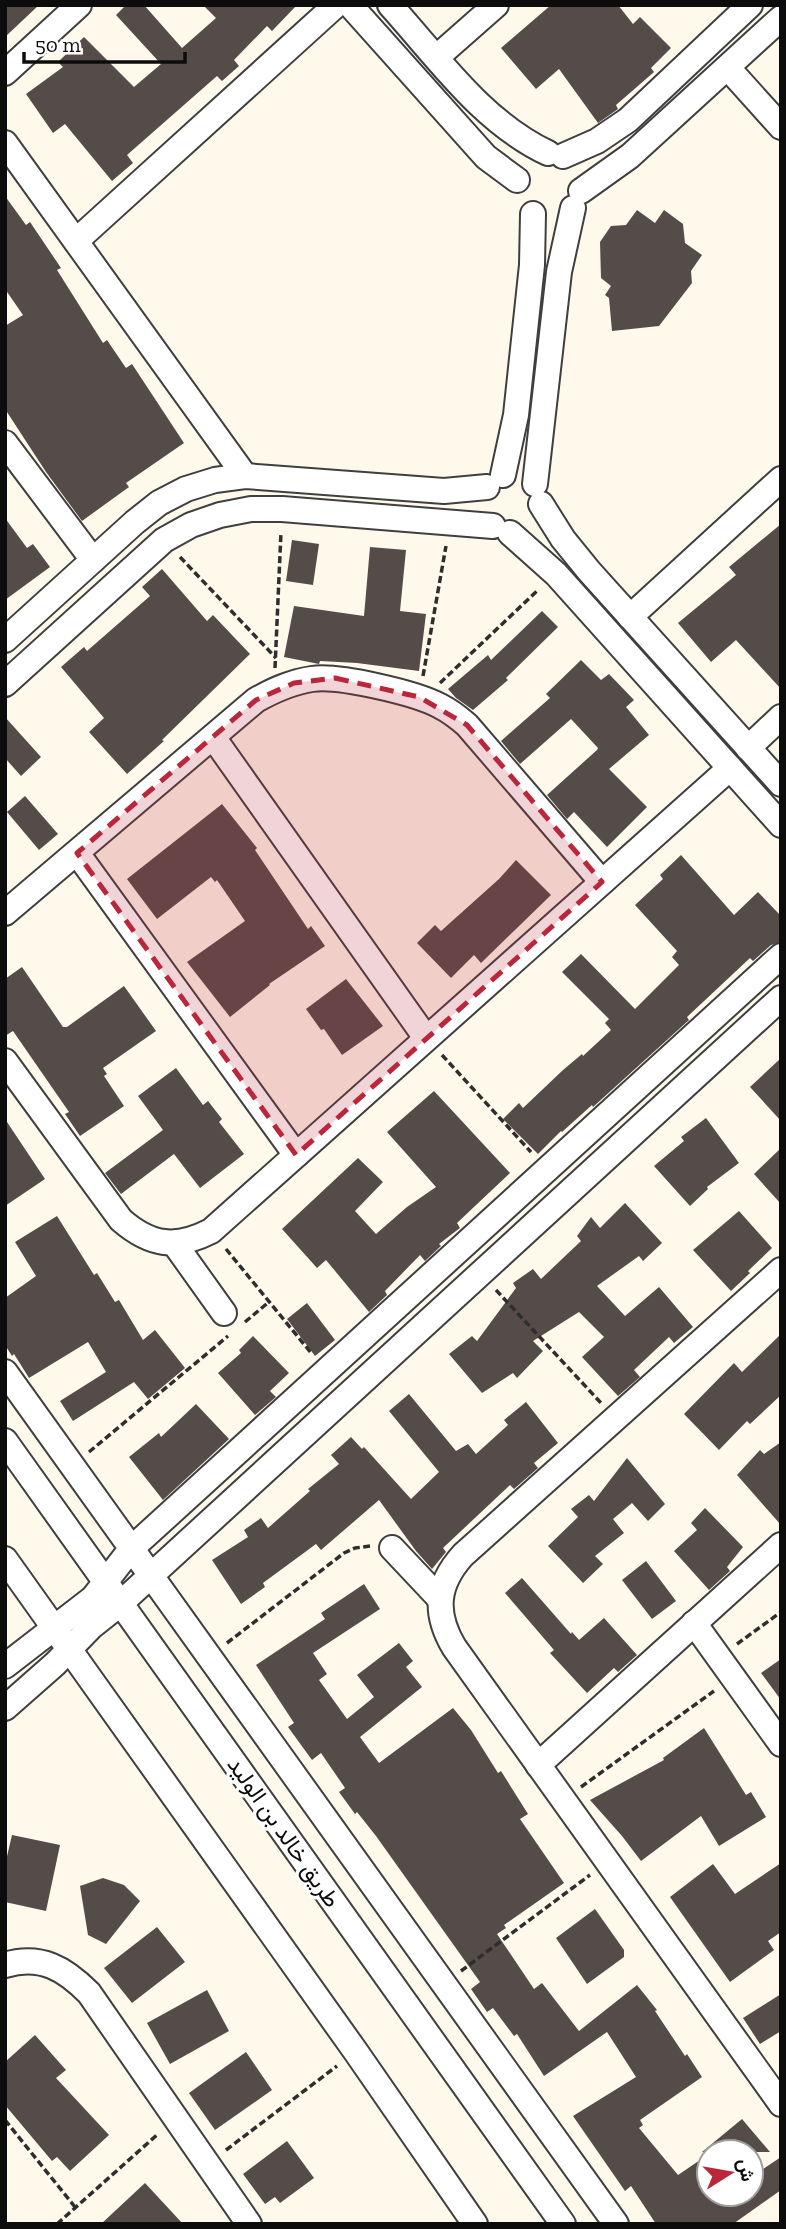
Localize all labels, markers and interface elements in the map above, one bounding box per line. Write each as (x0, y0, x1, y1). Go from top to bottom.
scale bar (24, 21, 186, 65)
text: 50 m (35, 32, 81, 57)
street label: طريق خالد بن الوليد (221, 1751, 346, 1913)
north arrow (695, 2138, 765, 2208)
text: ش (733, 2156, 760, 2183)

